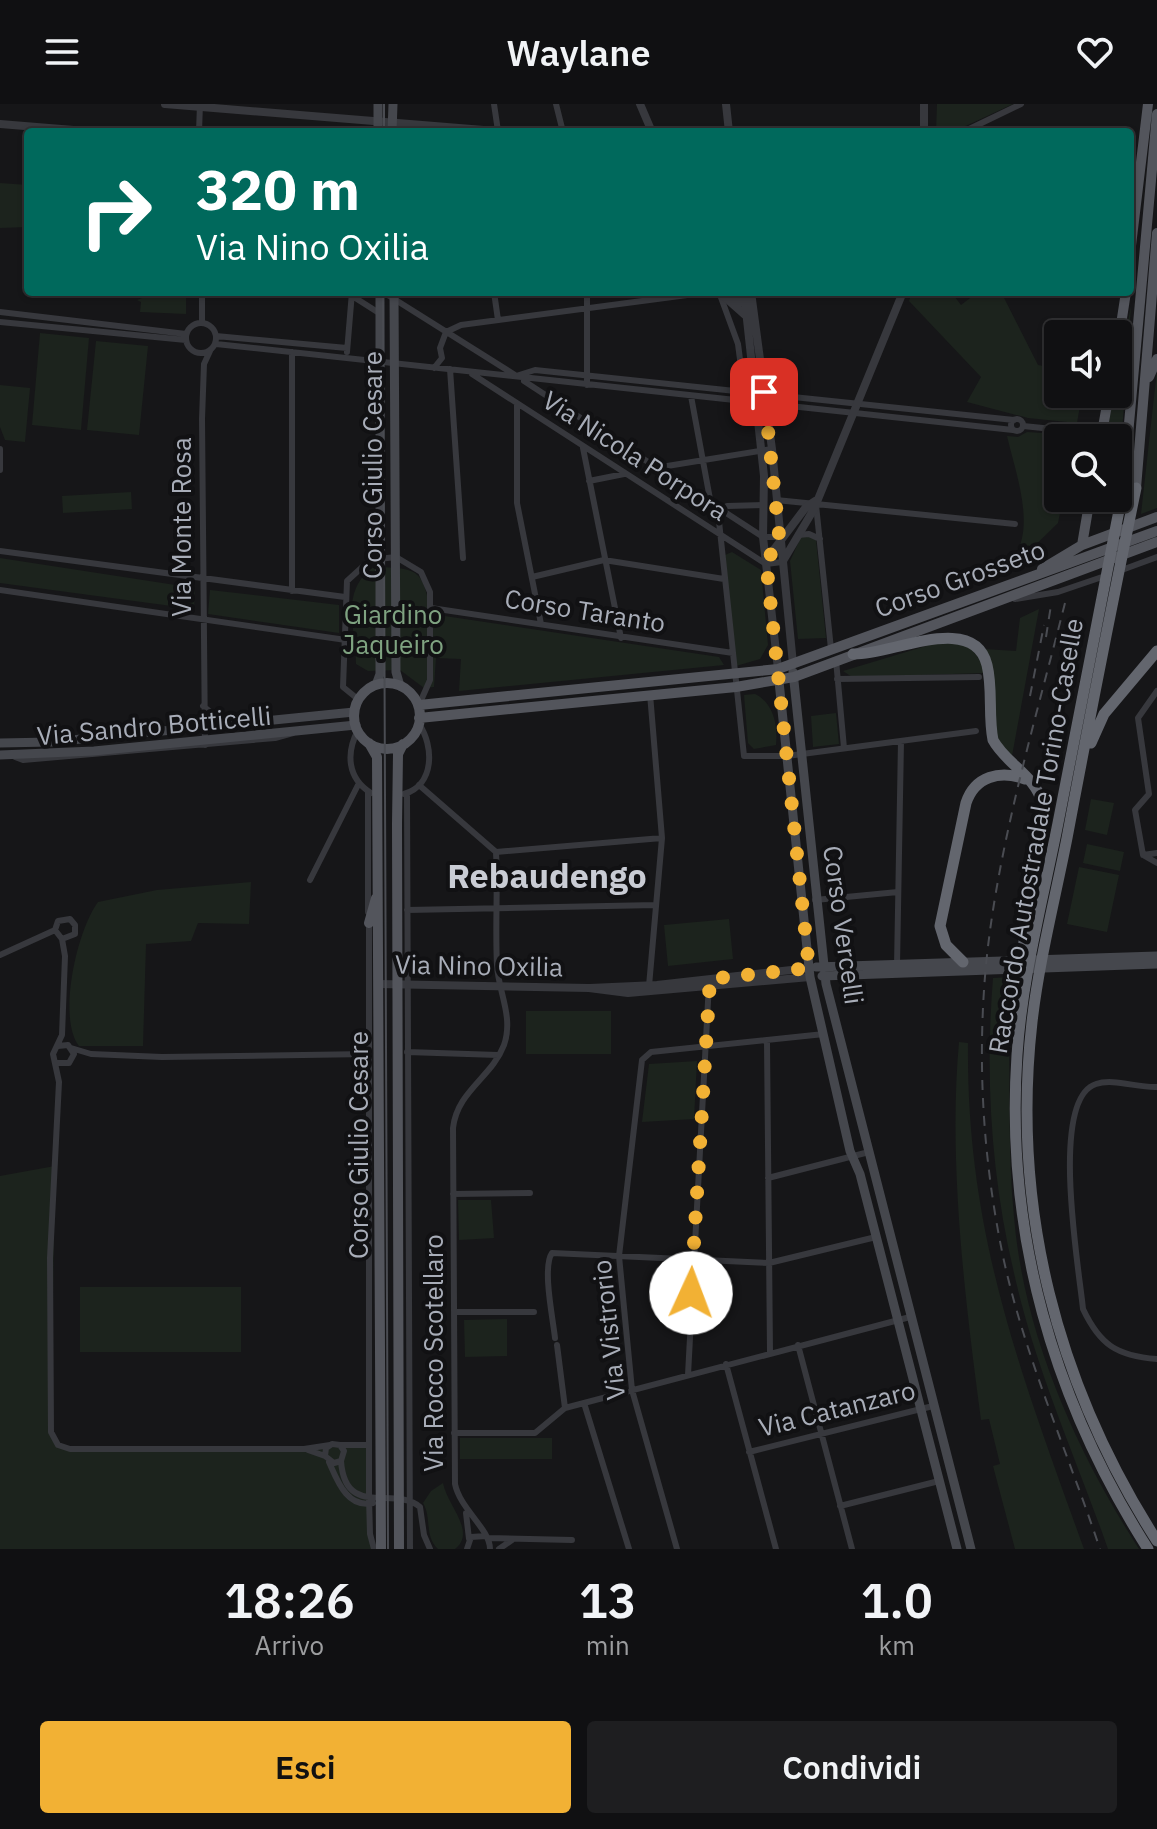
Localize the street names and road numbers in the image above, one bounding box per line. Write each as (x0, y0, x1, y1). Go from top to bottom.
street label: Corso Giulio Cesare (355, 351, 389, 579)
street label: Via Nicola Porpora (536, 383, 735, 528)
street label: Via Monte Rosa (164, 437, 198, 617)
street label: Corso Grosseto (870, 532, 1049, 625)
street label: Corso Taranto (502, 581, 668, 639)
street label: Raccordo Autostradale Torino-Caselle (980, 615, 1090, 1056)
street label: Via Sandro Botticelli (35, 698, 272, 752)
street label: Corso Vercelli (816, 843, 872, 1006)
street label: Via Nino Oxilia (395, 947, 564, 983)
street label: Corso Giulio Cesare (341, 1031, 375, 1259)
street label: Via Rocco Scotellaro (416, 1234, 450, 1472)
street label: Via Vistrorio (584, 1258, 632, 1402)
street label: Via Catanzaro (755, 1372, 919, 1444)

